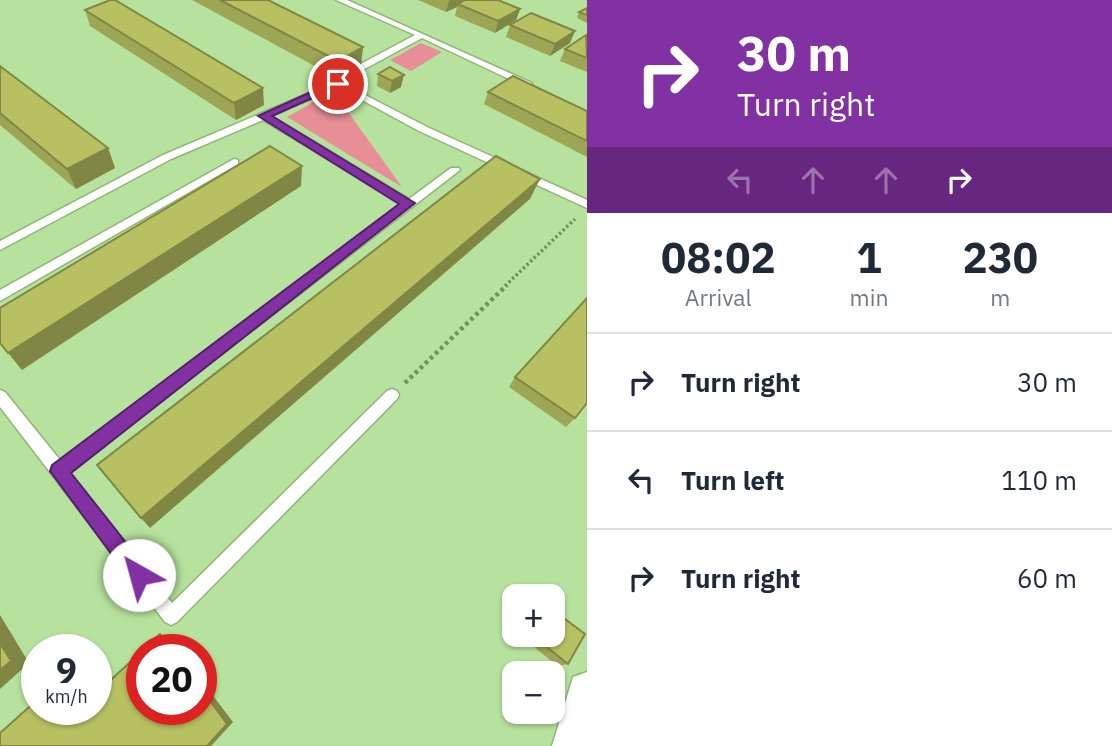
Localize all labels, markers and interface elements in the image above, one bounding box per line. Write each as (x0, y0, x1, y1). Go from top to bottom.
text: 30 m (737, 21, 851, 84)
icon: right (622, 28, 713, 119)
pin (308, 54, 368, 114)
icon: arrive (319, 65, 357, 103)
text: Turn right (737, 83, 875, 125)
icon: left (721, 161, 759, 199)
icon: ahead (794, 161, 832, 199)
icon: ahead (867, 161, 905, 199)
icon: right (940, 161, 978, 199)
text: 08:02 (661, 230, 776, 285)
text: 1 (856, 230, 882, 285)
text: 230 (962, 230, 1038, 285)
text: Arrival (685, 282, 752, 312)
text: min (850, 282, 888, 312)
text: m (990, 282, 1010, 312)
icon: right (622, 363, 660, 401)
text: Turn right (681, 365, 800, 399)
text: 30 m (1017, 365, 1077, 399)
icon: left (622, 461, 660, 499)
text: Turn left (681, 463, 784, 497)
text: 110 m (1001, 463, 1077, 497)
position arrow (102, 538, 176, 612)
icon: right (622, 559, 660, 597)
text: Turn right (681, 561, 800, 595)
text: 60 m (1017, 561, 1077, 595)
map controls (502, 584, 565, 724)
button: + (502, 584, 565, 647)
speed limit sign: 20 (126, 634, 217, 725)
text: 9 (56, 647, 77, 693)
button: − (502, 661, 565, 724)
text: km/h (45, 685, 88, 708)

